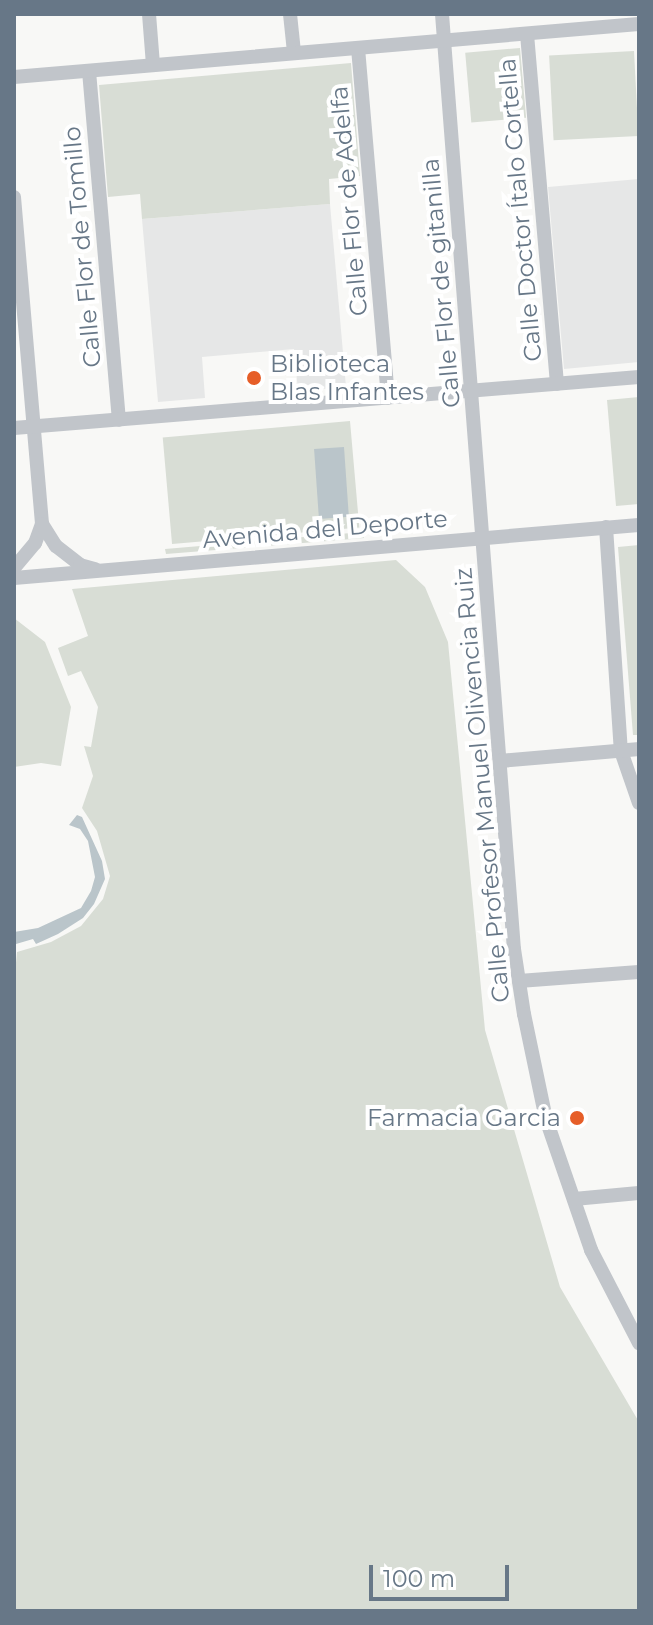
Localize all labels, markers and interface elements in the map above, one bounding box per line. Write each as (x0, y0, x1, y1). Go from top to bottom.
street label: Calle Doctor Ítalo Cortella (492, 57, 548, 363)
street label: Calle Flor de Adelfa (325, 85, 373, 317)
street label: Calle Flor de Tomillo (57, 125, 107, 369)
street label: Calle Flor de gitanilla (416, 157, 466, 409)
place label: Biblioteca Blas Infantes (270, 350, 424, 406)
marker: Biblioteca Blas Infantes (245, 369, 263, 387)
street label: Avenida del Deporte (201, 504, 449, 554)
street label: Calle Profesor Manuel Olivencia Ruiz (449, 566, 515, 1004)
place label: Farmacia Garcia (367, 1104, 561, 1132)
marker: Farmacia Garcia (568, 1109, 586, 1127)
scale bar (373, 1549, 513, 1599)
text: 100 m (383, 1564, 455, 1593)

